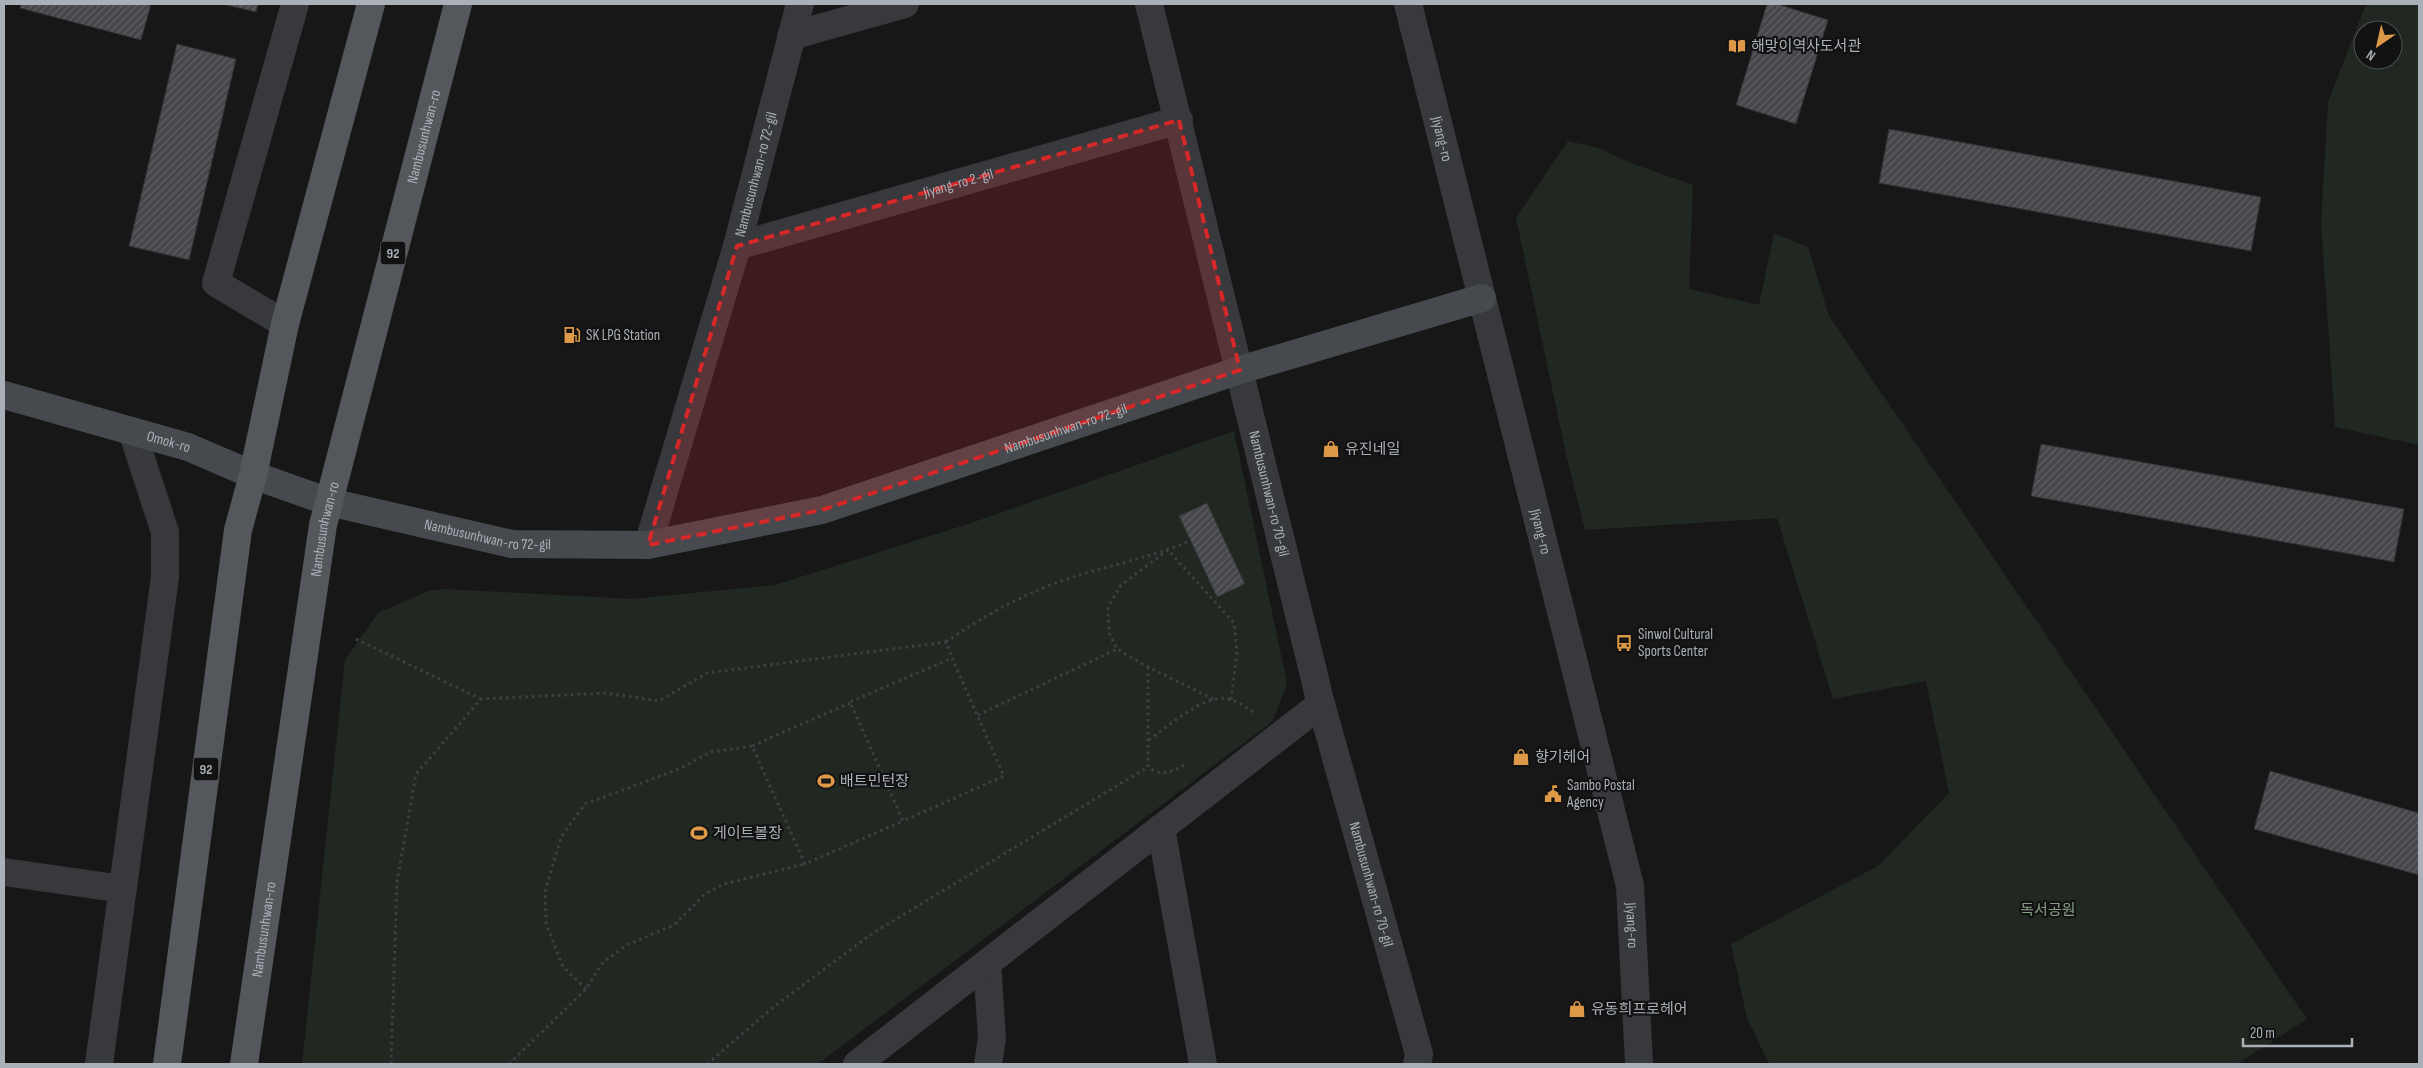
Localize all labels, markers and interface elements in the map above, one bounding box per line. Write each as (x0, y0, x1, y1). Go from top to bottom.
north arrow (2353, 20, 2403, 70)
library icon: 해맞이역사도서관 (1727, 36, 1747, 56)
place label: 해맞이역사도서관 (1751, 37, 1862, 56)
text: N (2363, 46, 2379, 65)
street label: Nambusunhwan-ro (403, 88, 445, 186)
street label: Nambusunhwan-ro 72-gil (731, 110, 782, 239)
street label: Jiyang-ro (1426, 113, 1456, 163)
street label: Jiyang-ro 2-gil (920, 164, 995, 203)
road number: 92 (380, 242, 406, 264)
fuel station icon: SK LPG Station (562, 325, 582, 345)
place label: SK LPG Station (586, 326, 660, 345)
street label: Nambusunhwan-ro 72-gil (1002, 399, 1130, 458)
street label: Omok-ro (144, 427, 193, 457)
street label: Nambusunhwan-ro 70-gil (1244, 429, 1293, 558)
shop icon: 유진네일 (1321, 439, 1341, 459)
place label: 유진네일 (1345, 440, 1400, 459)
street label: Nambusunhwan-ro (307, 480, 344, 578)
street label: Jiyang-ro (1525, 506, 1555, 556)
street label: Nambusunhwan-ro 72-gil (422, 515, 551, 554)
place label: Sinwol Cultural Sports Center (1638, 625, 1713, 661)
bus stop icon: Sinwol Cultural Sports Center (1614, 633, 1634, 653)
shop icon: 향기헤어 (1511, 747, 1531, 767)
place label: 향기헤어 (1535, 748, 1590, 767)
road number: 92 (194, 758, 218, 781)
sports icon: 배트민턴장 (816, 771, 836, 791)
place label: 배트민턴장 (840, 772, 909, 791)
place label: Sambo Postal Agency (1566, 776, 1635, 812)
public building icon: Sambo Postal Agency (1543, 784, 1563, 804)
street label: Nambusunhwan-ro 70-gil (1344, 820, 1398, 949)
sports icon: 게이트볼장 (689, 823, 709, 843)
place label: 게이트볼장 (713, 824, 782, 843)
street label: Nambusunhwan-ro (248, 880, 281, 979)
street label: Jiyang-ro (1621, 901, 1642, 949)
park label: 독서공원 (2020, 901, 2076, 920)
shop icon: 유동희프로헤어 (1567, 999, 1587, 1019)
place label: 유동희프로헤어 (1591, 1000, 1688, 1019)
scale bar (2243, 1016, 2352, 1048)
text: 20 m (2250, 1024, 2275, 1043)

